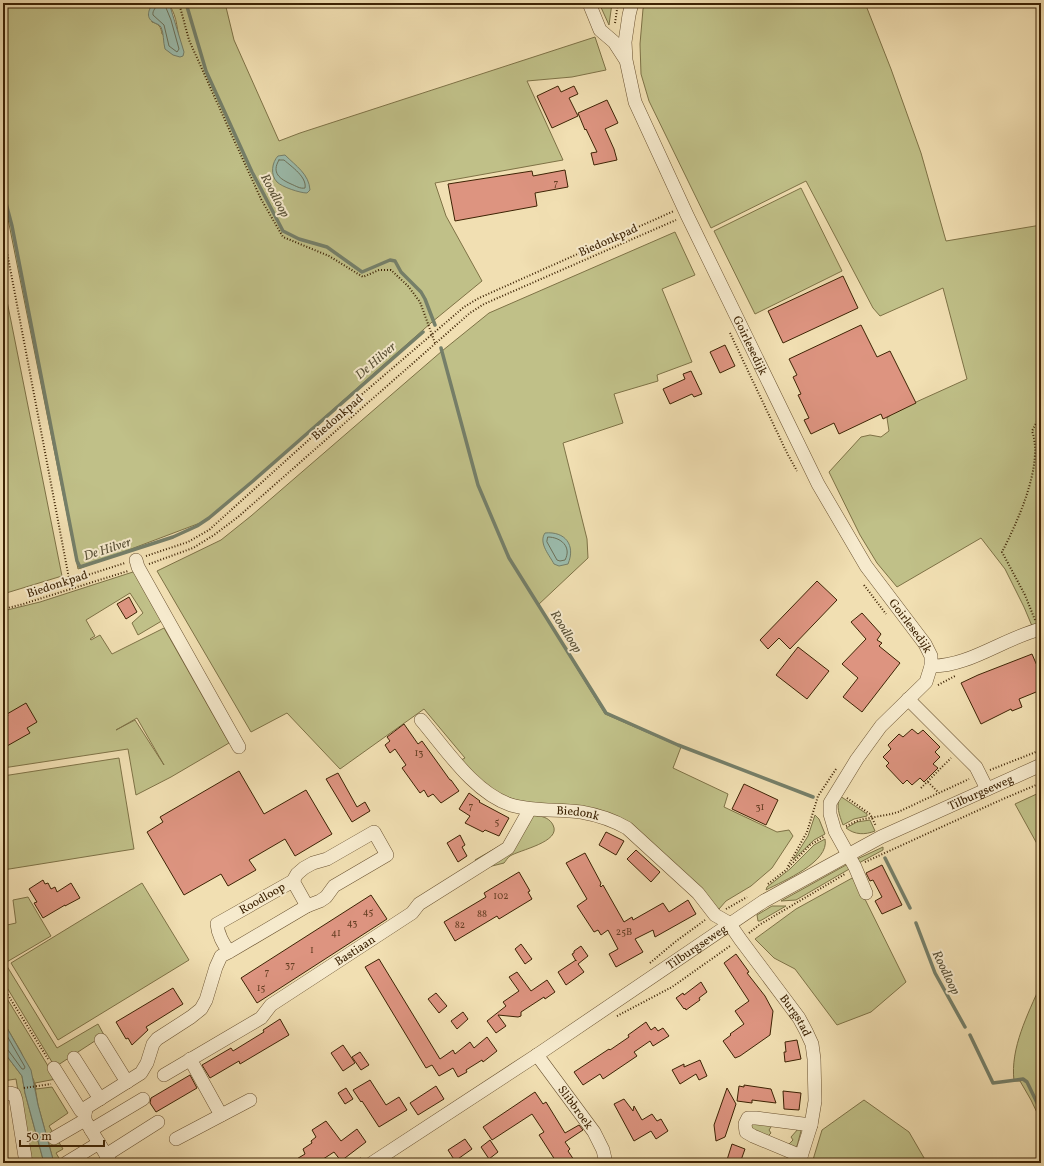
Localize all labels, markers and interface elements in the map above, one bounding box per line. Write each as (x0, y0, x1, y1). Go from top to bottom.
water label: Roodloop (255, 171, 293, 221)
house number: 7 (554, 176, 559, 190)
street label: Biedonkpad (576, 221, 641, 261)
street label: Goirlesedijk (728, 313, 771, 379)
water label: De Hilver (352, 339, 401, 384)
street label: Biedonkpad (309, 391, 367, 445)
water label: De Hilver (82, 534, 134, 566)
street label: Biedonkpad (25, 567, 90, 602)
street label: Goirlesedijk (885, 596, 936, 657)
water label: Roodloop (545, 607, 585, 657)
house number: 13 (414, 746, 424, 760)
street label: Tilburgseweg (946, 771, 1016, 815)
house number: 7 (469, 799, 474, 813)
house number: 31 (755, 800, 765, 814)
street label: Biedonk (556, 803, 602, 825)
house number: 5 (495, 815, 500, 829)
street label: Roodloop (237, 879, 289, 918)
house number: 102 (493, 889, 509, 903)
house number: 45 (363, 905, 373, 919)
house number: 88 (477, 907, 487, 921)
house number: 43 (347, 916, 357, 930)
house number: 82 (455, 918, 465, 932)
street label: Tilburgseweg (664, 921, 731, 974)
house number: 25B (616, 925, 632, 939)
house number: 41 (331, 926, 341, 940)
street label: Bastiaan (332, 932, 379, 970)
house number: 1 (310, 943, 314, 957)
water label: Roodloop (927, 948, 964, 998)
house number: 37 (285, 958, 295, 972)
house number: 7 (265, 965, 270, 979)
house number: 15 (257, 981, 266, 995)
street label: Burgstad (775, 992, 815, 1039)
street label: Slibbroek (553, 1083, 597, 1133)
scale bar (20, 1122, 104, 1148)
text: 50 m (26, 1129, 52, 1145)

